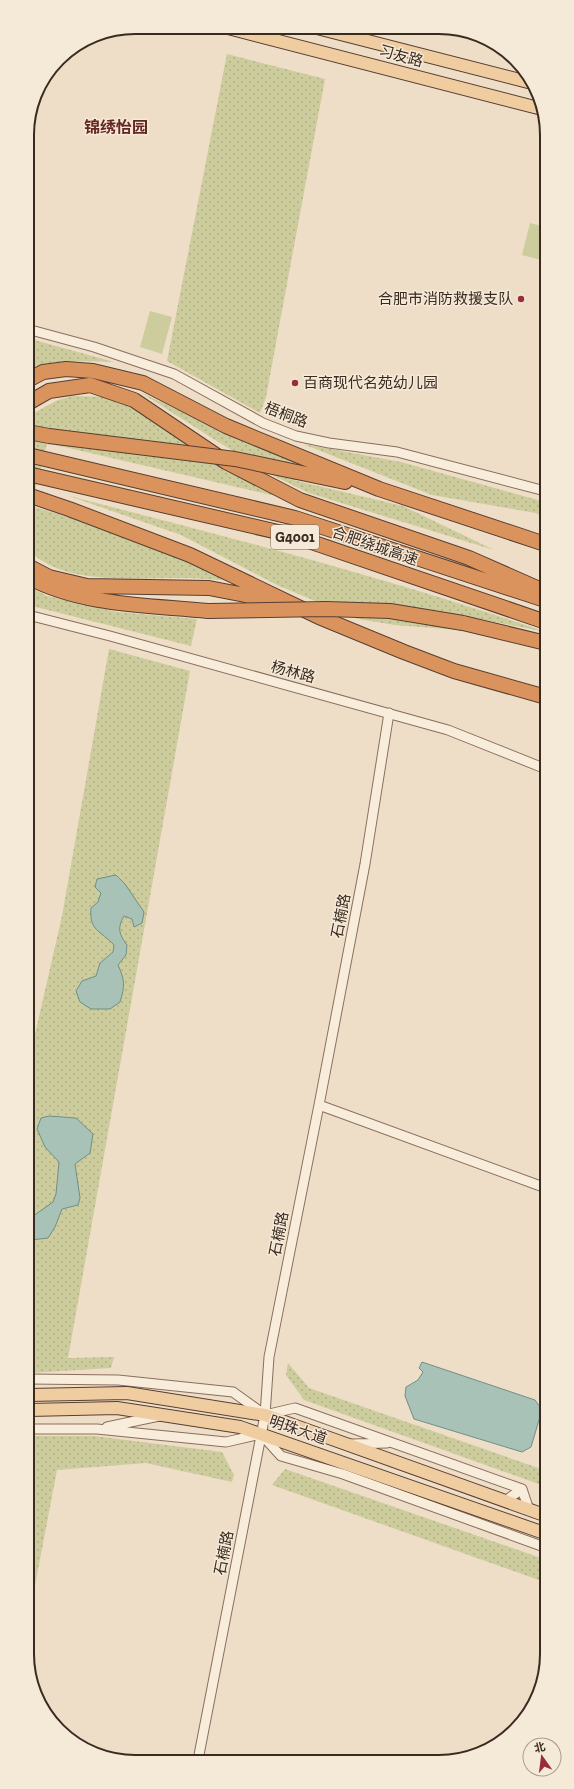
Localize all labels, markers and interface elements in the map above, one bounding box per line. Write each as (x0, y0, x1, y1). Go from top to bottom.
street label: 习友路 (377, 41, 425, 71)
district label: 锦绣怡园 (84, 118, 148, 137)
place label: 合肥市消防救援支队 (378, 290, 513, 308)
marker: 合肥市消防救援支队 (516, 294, 526, 304)
place label: 百商现代名苑幼儿园 (303, 374, 438, 392)
marker: 百商现代名苑幼儿园 (290, 378, 300, 388)
street label: 梧桐路 (262, 399, 310, 431)
street label: 合肥绕城高速 (330, 523, 420, 569)
road number: G4001 (271, 525, 319, 549)
street label: 杨林路 (269, 657, 317, 687)
street label: 石楠路 (328, 892, 354, 940)
street label: 石楠路 (266, 1210, 292, 1258)
street label: 明珠大道 (267, 1412, 329, 1448)
street label: 石楠路 (211, 1529, 237, 1577)
north arrow (522, 1737, 562, 1777)
text: 北 (533, 1740, 547, 1755)

